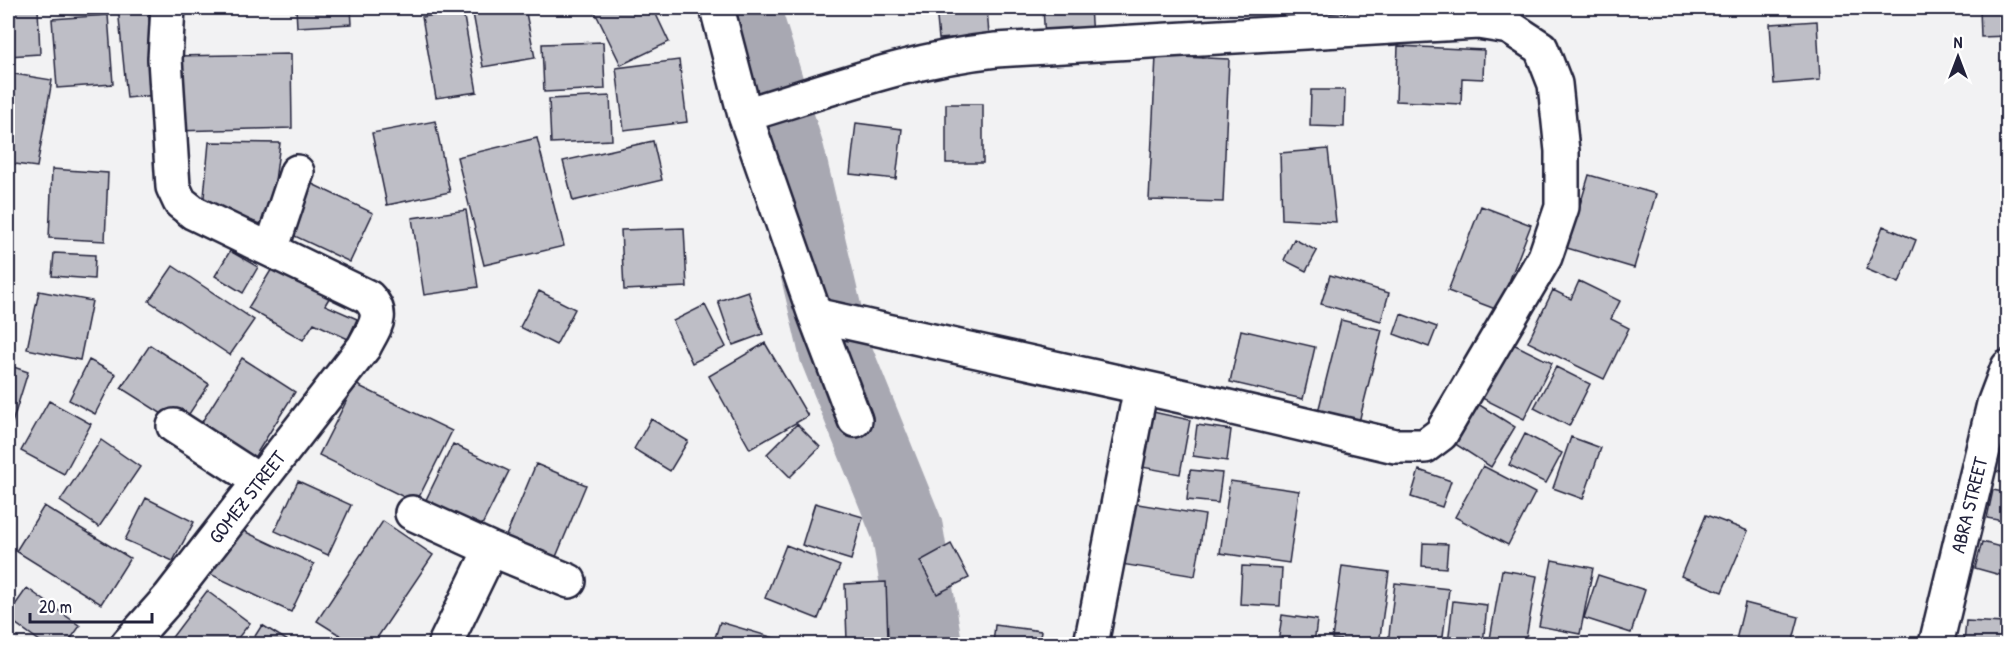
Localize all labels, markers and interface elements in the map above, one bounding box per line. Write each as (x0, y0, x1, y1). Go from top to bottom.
north arrow (1928, 27, 1988, 87)
text: N (1954, 31, 1963, 53)
street label: GOMEZ STREET (202, 444, 292, 549)
street label: ABRA STREET (1944, 453, 1994, 556)
scale bar (30, 586, 152, 624)
text: 20 m (39, 594, 72, 619)

